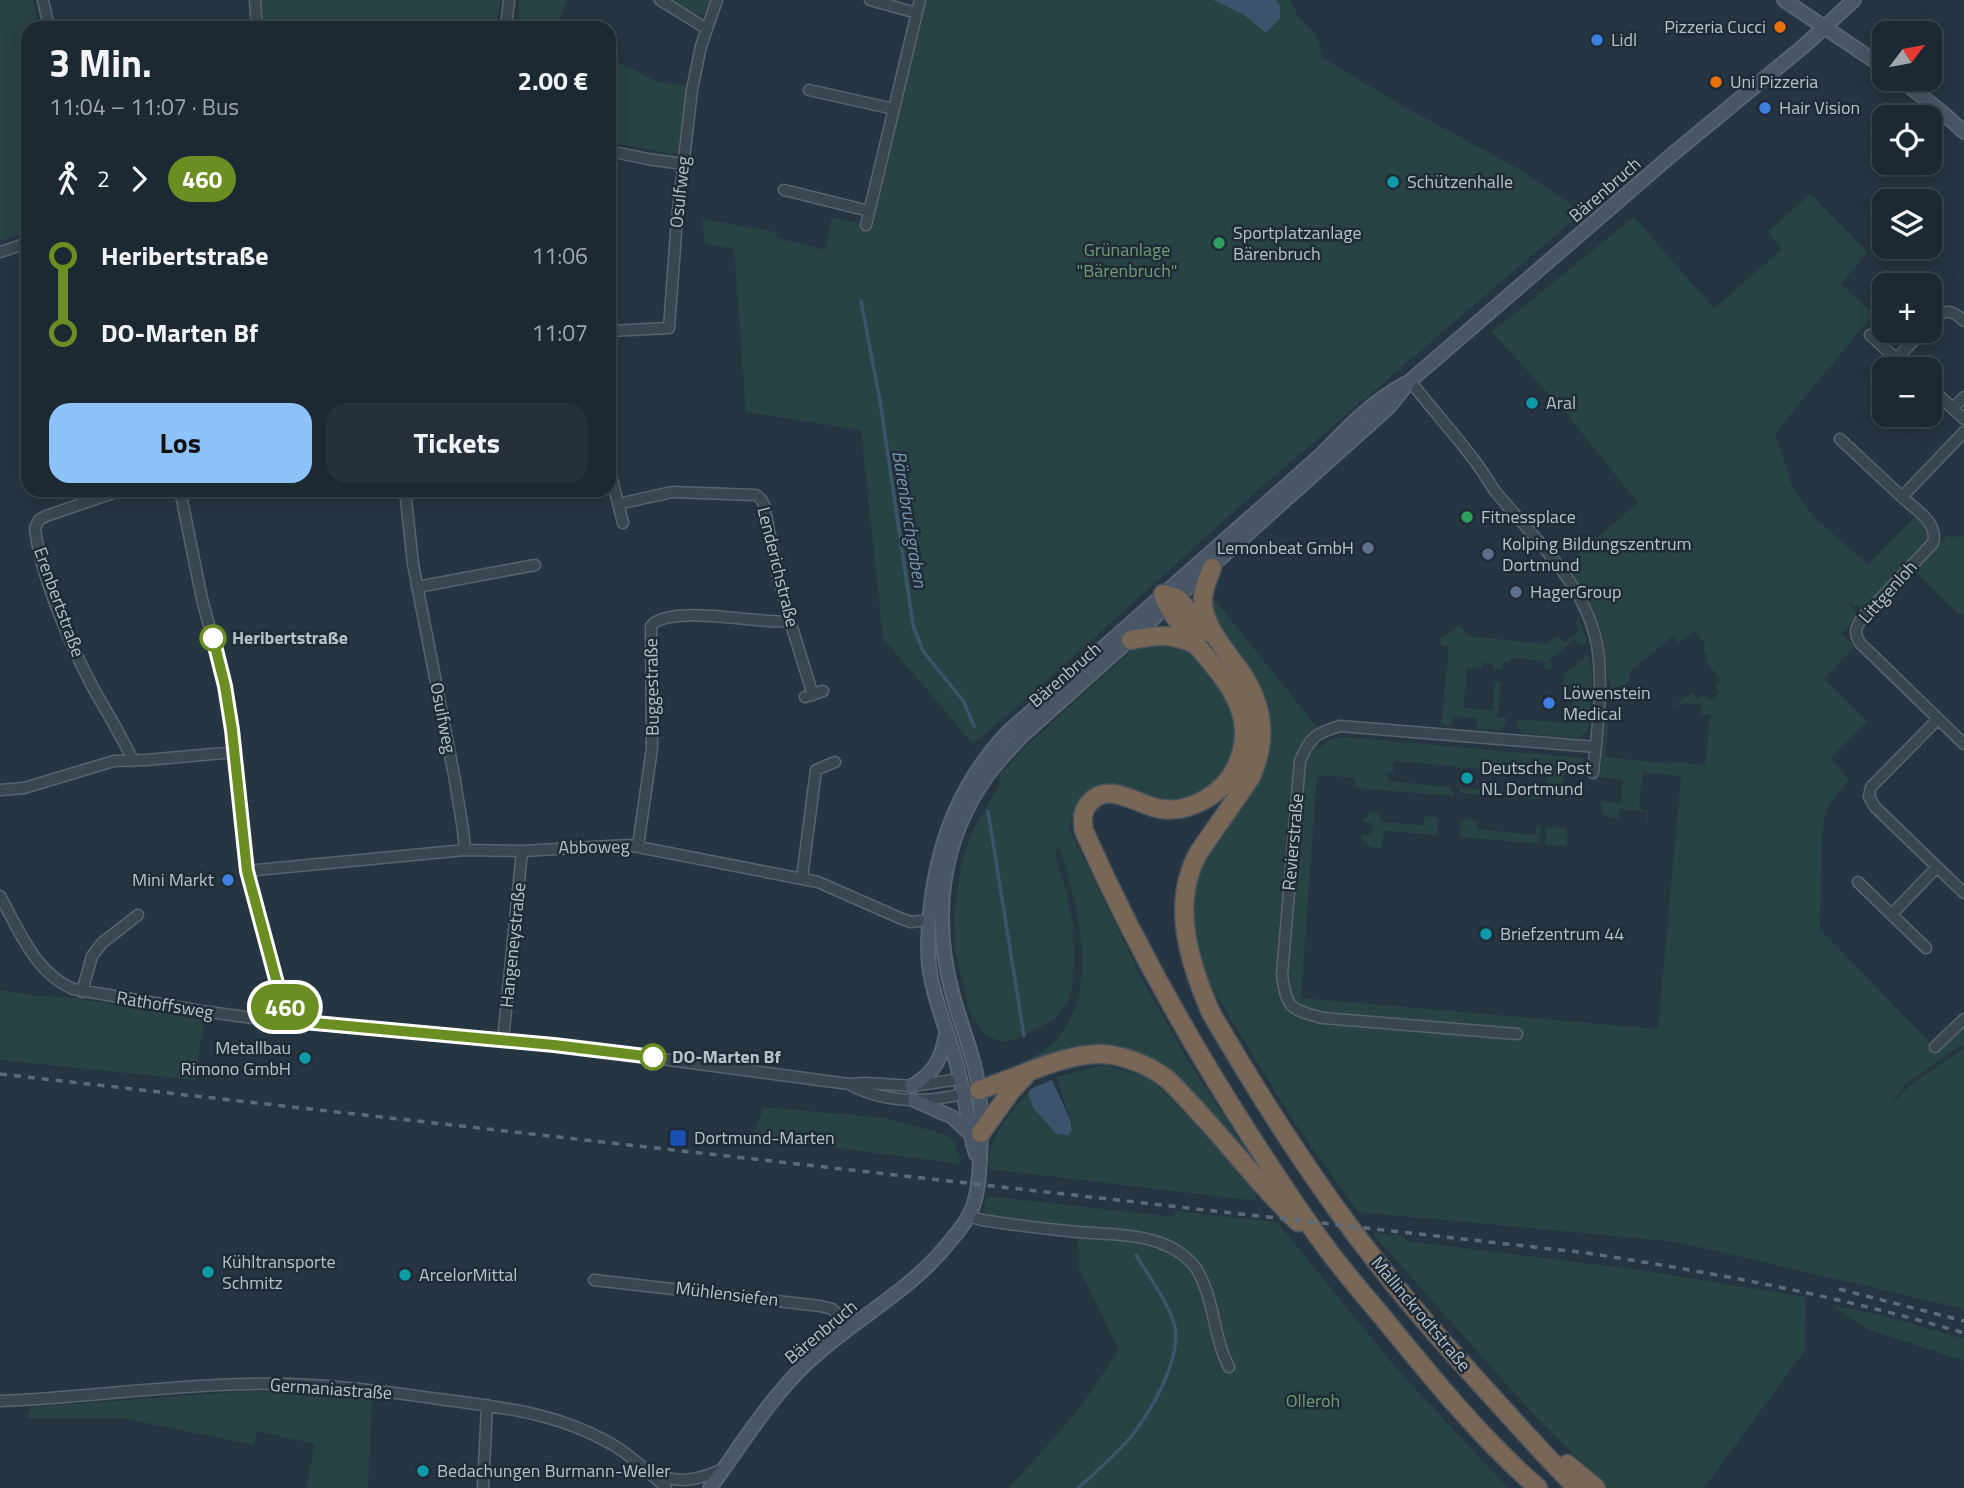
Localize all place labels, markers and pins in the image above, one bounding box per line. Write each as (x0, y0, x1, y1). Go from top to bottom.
place label: Pizzeria Cucci (1664, 13, 1766, 40)
marker: Pizzeria Cucci (1772, 19, 1788, 35)
place label: Lidl (1611, 26, 1637, 53)
marker: Lidl (1589, 32, 1605, 48)
place label: Uni Pizzeria (1730, 68, 1818, 95)
marker: Uni Pizzeria (1708, 74, 1724, 90)
place label: Hair Vision (1779, 94, 1860, 121)
marker: Hair Vision (1757, 100, 1773, 116)
place label: Schützenhalle (1407, 168, 1513, 195)
marker: Schützenhalle (1385, 174, 1401, 190)
place label: Sportplatzanlage Bärenbruch (1233, 219, 1362, 267)
marker: Sportplatzanlage Bärenbruch (1211, 235, 1227, 251)
place label: Aral (1546, 389, 1576, 416)
marker: Aral (1524, 395, 1540, 411)
place label: Fitnessplace (1481, 503, 1576, 530)
marker: Fitnessplace (1459, 509, 1475, 525)
place label: Kolping Bildungszentrum Dortmund (1502, 530, 1692, 578)
place label: Lemonbeat GmbH (1217, 534, 1354, 561)
marker: Lemonbeat GmbH (1360, 540, 1376, 556)
marker: Kolping Bildungszentrum Dortmund (1480, 546, 1496, 562)
place label: HagerGroup (1530, 578, 1621, 605)
marker: HagerGroup (1508, 584, 1524, 600)
place label: Heribertstraße (232, 624, 348, 651)
marker: Heribertstraße (200, 625, 226, 651)
place label: Löwenstein Medical (1563, 679, 1651, 727)
marker: Löwenstein Medical (1541, 695, 1557, 711)
place label: Deutsche Post NL Dortmund (1481, 754, 1592, 802)
marker: Deutsche Post NL Dortmund (1459, 770, 1475, 786)
place label: Mini Markt (132, 866, 215, 893)
marker: Mini Markt (220, 872, 236, 888)
place label: Briefzentrum 44 (1500, 920, 1624, 947)
marker: Briefzentrum 44 (1478, 926, 1494, 942)
place label: Metallbau Rimono GmbH (181, 1034, 291, 1082)
place label: DO-Marten Bf (672, 1043, 782, 1070)
marker: DO-Marten Bf (640, 1044, 666, 1070)
marker: Metallbau Rimono GmbH (297, 1050, 313, 1066)
place label: Dortmund-Marten (694, 1124, 835, 1151)
marker: Dortmund-Marten (668, 1128, 688, 1148)
place label: Kühltransporte Schmitz (222, 1248, 336, 1296)
place label: ArcelorMittal (419, 1261, 517, 1288)
marker: Kühltransporte Schmitz (200, 1264, 216, 1280)
marker: ArcelorMittal (397, 1267, 413, 1283)
place label: Bedachungen Burmann-Weller (437, 1457, 671, 1484)
marker: Bedachungen Burmann-Weller (415, 1463, 431, 1479)

